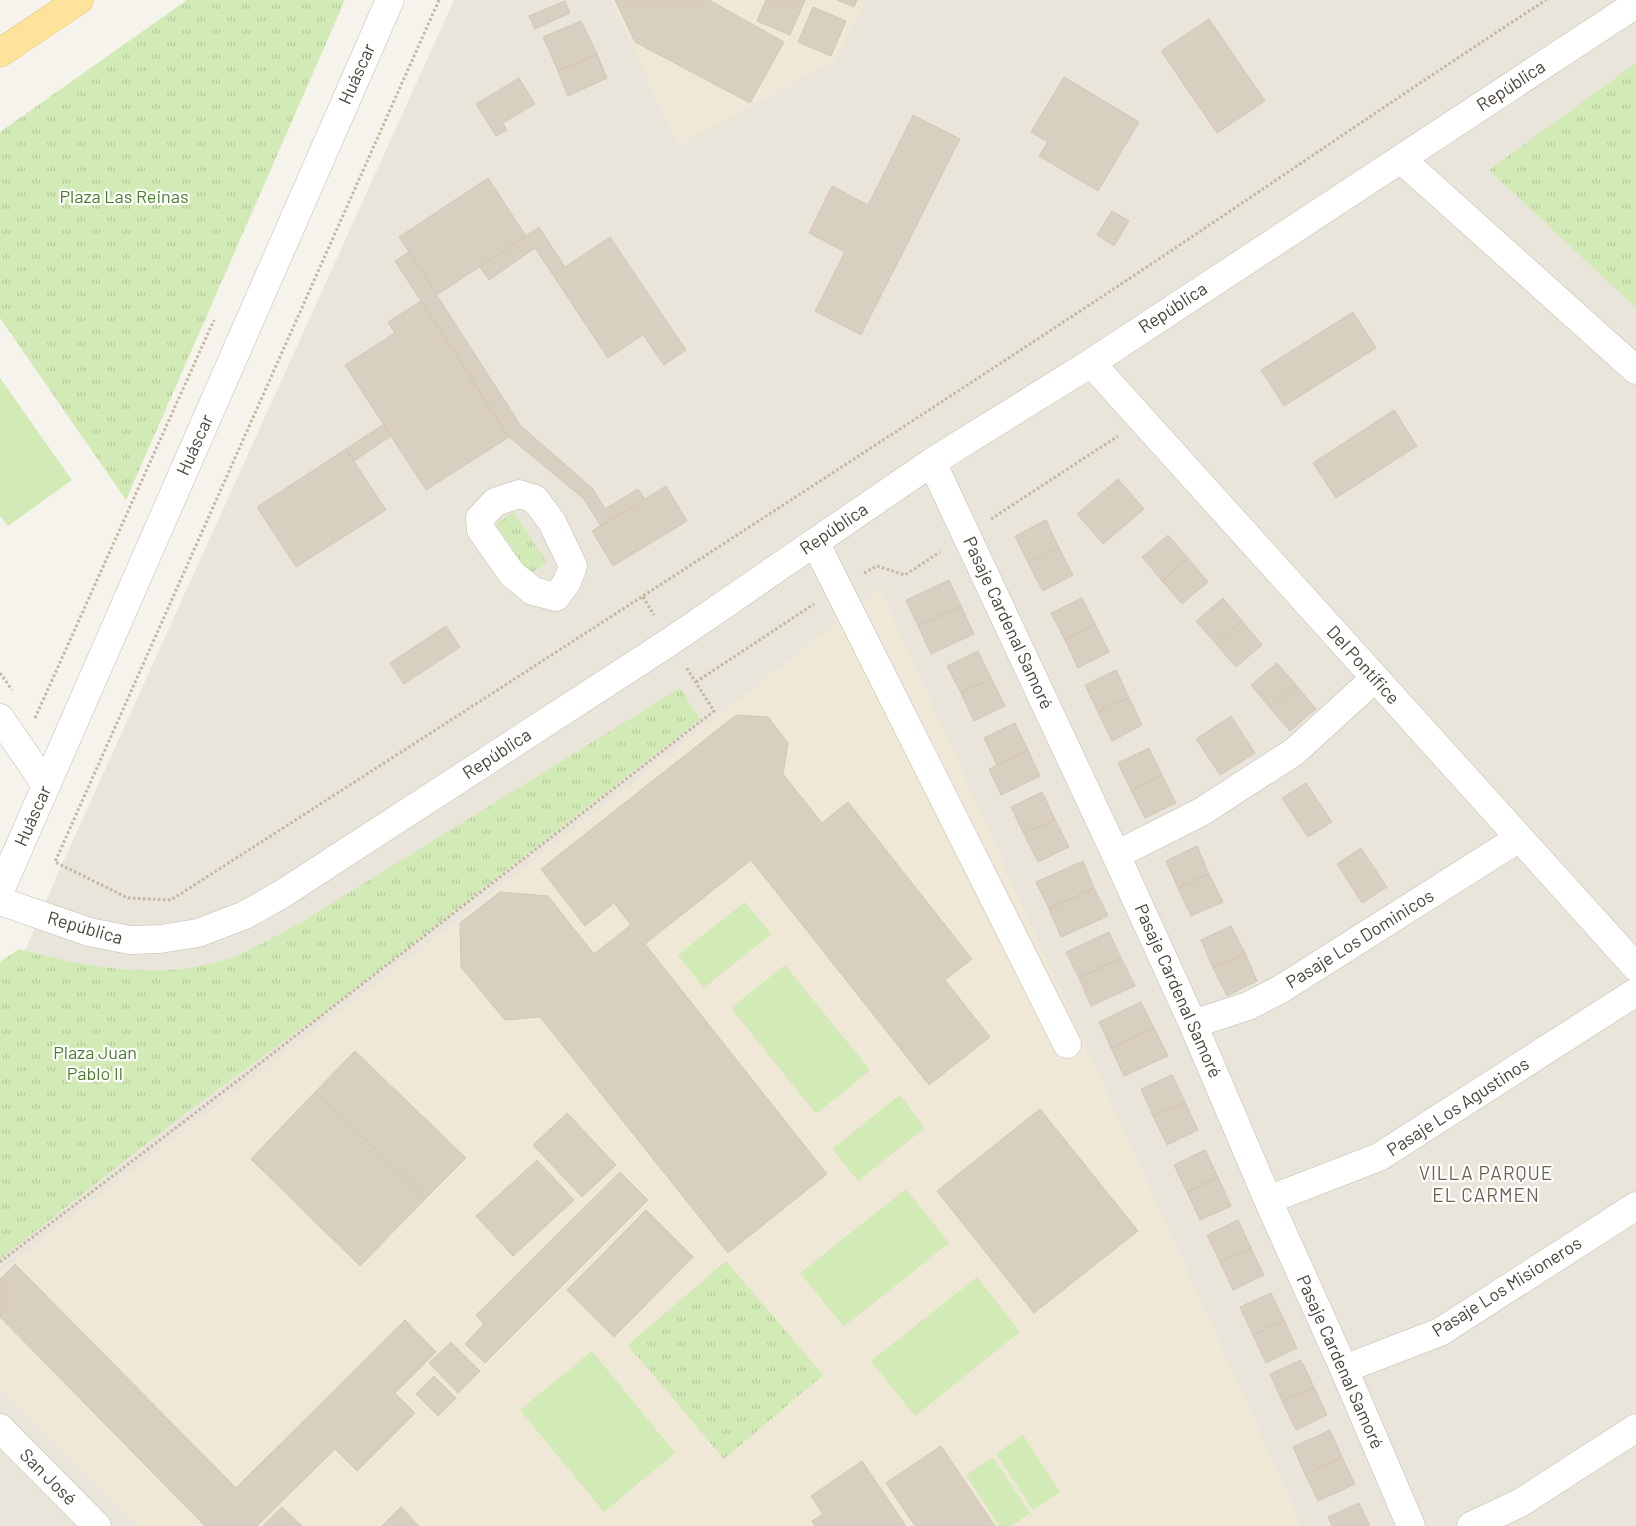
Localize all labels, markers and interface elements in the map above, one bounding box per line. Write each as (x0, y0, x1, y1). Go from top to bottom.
street label: Huáscar (333, 39, 379, 107)
street label: República (1472, 55, 1549, 115)
park label: Plaza Las Reinas (59, 185, 189, 207)
street label: República (1134, 277, 1211, 337)
street label: Huáscar (171, 410, 217, 478)
street label: República (795, 497, 872, 559)
street label: Pasaje Cardenal Samoré (959, 533, 1059, 712)
street label: Del Pontífice (1323, 620, 1405, 708)
street label: República (458, 723, 535, 783)
street label: Huáscar (9, 781, 55, 849)
street label: Pasaje Los Dominicos (1282, 884, 1437, 993)
street label: Pasaje Cardenal Samoré (1131, 900, 1227, 1081)
street label: República (45, 906, 125, 948)
park label: Plaza Juan Pablo II (53, 1041, 137, 1084)
street label: Pasaje Los Agustinos (1382, 1052, 1533, 1160)
district label: VILLA PARQUE EL CARMEN (1419, 1161, 1553, 1206)
street label: Pasaje Los Misioneros (1428, 1231, 1585, 1341)
street label: Pasaje Cardenal Samoré (1293, 1271, 1389, 1452)
street label: San José (16, 1443, 82, 1509)

